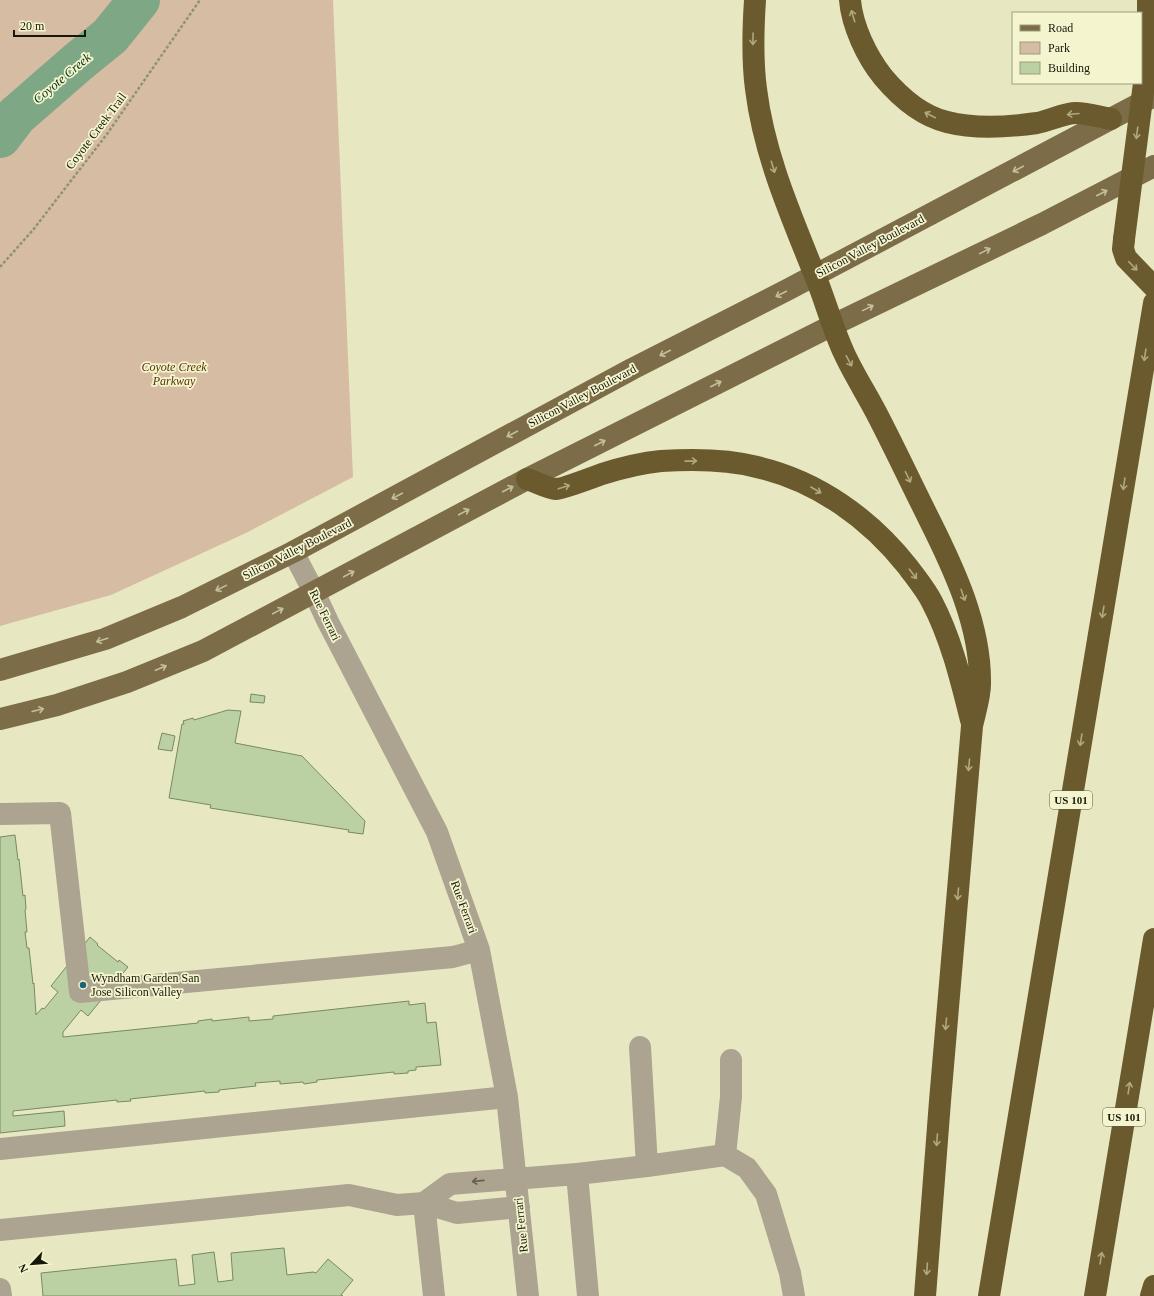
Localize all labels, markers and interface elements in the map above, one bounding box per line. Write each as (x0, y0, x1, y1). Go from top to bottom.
one-way arrow (849, 10, 856, 23)
scale bar (14, 12, 85, 38)
legend (1012, 12, 1142, 84)
text: 20 m (20, 19, 45, 33)
text: Road (1048, 21, 1073, 35)
one-way arrow (749, 32, 757, 45)
text: Park (1048, 41, 1070, 55)
water label: Coyote Creek (30, 49, 94, 106)
text: Building (1048, 61, 1090, 75)
street label: Coyote Creek Trail (63, 90, 130, 172)
one-way arrow (925, 111, 937, 118)
one-way arrow (1067, 111, 1080, 118)
one-way arrow (1133, 126, 1141, 139)
one-way arrow (770, 160, 777, 173)
one-way arrow (1012, 166, 1024, 173)
one-way arrow (1095, 189, 1107, 196)
street label: Silicon Valley Boulevard (814, 212, 926, 280)
one-way arrow (979, 247, 991, 255)
one-way arrow (1128, 261, 1138, 271)
one-way arrow (775, 290, 787, 298)
one-way arrow (862, 304, 874, 311)
one-way arrow (659, 349, 671, 357)
one-way arrow (1141, 349, 1149, 362)
one-way arrow (845, 355, 853, 367)
park label: Coyote Creek Parkway (141, 360, 207, 388)
street label: Silicon Valley Boulevard (526, 362, 638, 430)
one-way arrow (710, 380, 722, 387)
one-way arrow (506, 431, 518, 439)
one-way arrow (593, 438, 605, 446)
one-way arrow (684, 457, 697, 465)
one-way arrow (905, 471, 912, 483)
one-way arrow (1120, 477, 1128, 490)
one-way arrow (558, 482, 570, 490)
one-way arrow (502, 485, 514, 492)
one-way arrow (810, 486, 822, 494)
one-way arrow (391, 493, 403, 500)
one-way arrow (457, 508, 469, 516)
street label: Silicon Valley Boulevard (240, 515, 354, 583)
one-way arrow (343, 569, 355, 577)
one-way arrow (909, 569, 917, 580)
one-way arrow (215, 585, 227, 592)
street label: Rue Ferrari (307, 587, 344, 643)
one-way arrow (959, 588, 967, 600)
one-way arrow (1098, 605, 1106, 618)
one-way arrow (271, 607, 283, 615)
one-way arrow (95, 637, 108, 644)
one-way arrow (154, 664, 166, 672)
one-way arrow (31, 706, 44, 713)
one-way arrow (1077, 733, 1085, 746)
one-way arrow (965, 758, 972, 771)
road number: US 101 (1050, 791, 1092, 809)
street label: Rue Ferrari (448, 879, 480, 936)
one-way arrow (954, 887, 961, 900)
place label: Wyndham Garden San Jose Silicon Valley (91, 971, 200, 999)
marker: Wyndham Garden San Jose Silicon Valley (78, 980, 88, 990)
one-way arrow (943, 1017, 950, 1030)
one-way arrow (1125, 1082, 1133, 1095)
road number: US 101 (1103, 1108, 1145, 1126)
one-way arrow (933, 1133, 940, 1146)
one-way arrow (471, 1178, 484, 1185)
street label: Rue Ferrari (511, 1196, 531, 1253)
north arrow (12, 1244, 52, 1284)
one-way arrow (1097, 1251, 1105, 1264)
text: N (16, 1262, 30, 1275)
one-way arrow (923, 1262, 930, 1275)

